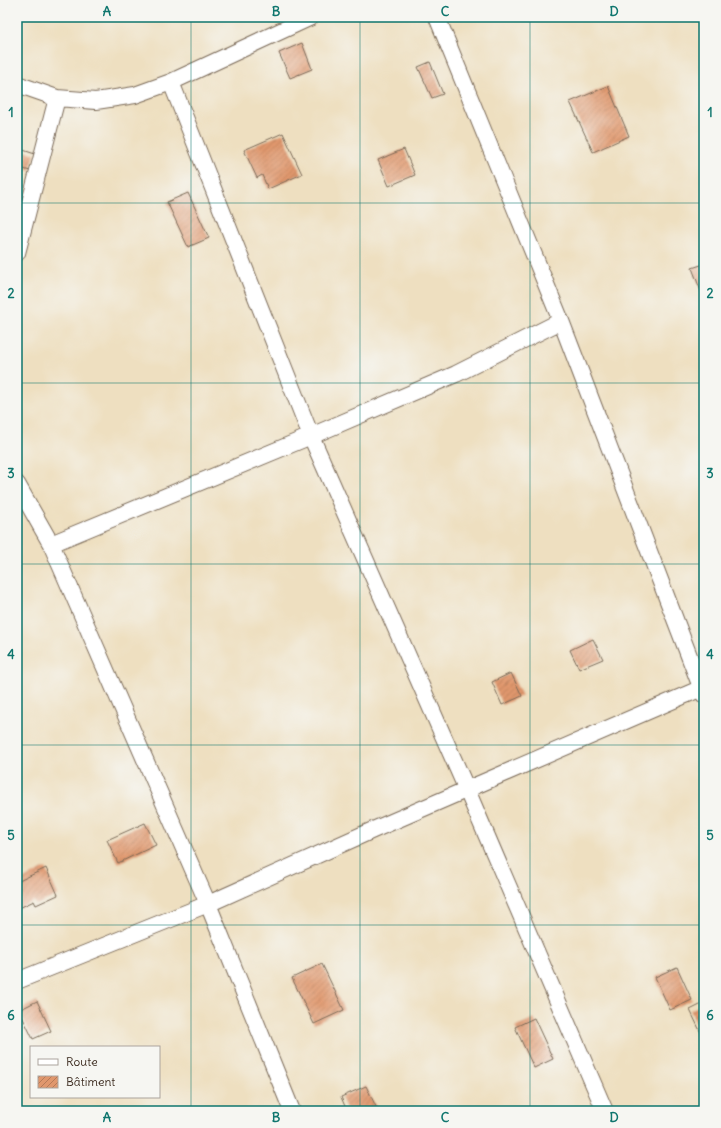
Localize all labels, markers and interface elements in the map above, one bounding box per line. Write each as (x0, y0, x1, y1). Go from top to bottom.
text: A (103, 3, 112, 20)
text: B (272, 3, 281, 20)
text: C (441, 3, 450, 20)
text: D (609, 3, 619, 20)
text: 1 (8, 104, 14, 121)
text: 1 (707, 104, 713, 121)
text: 2 (7, 285, 15, 302)
text: 2 (706, 285, 714, 302)
text: 3 (7, 465, 15, 482)
text: 3 (706, 465, 714, 482)
text: 4 (7, 646, 15, 663)
text: 4 (706, 646, 714, 663)
text: 5 (7, 827, 15, 844)
text: 5 (706, 827, 714, 844)
text: 6 (7, 1007, 15, 1024)
text: 6 (706, 1007, 714, 1024)
legend (30, 1046, 160, 1098)
text: Route (66, 1054, 98, 1069)
text: Bâtiment (66, 1074, 115, 1089)
text: A (103, 1109, 112, 1126)
text: B (272, 1109, 281, 1126)
text: C (441, 1109, 450, 1126)
text: D (609, 1109, 619, 1126)

